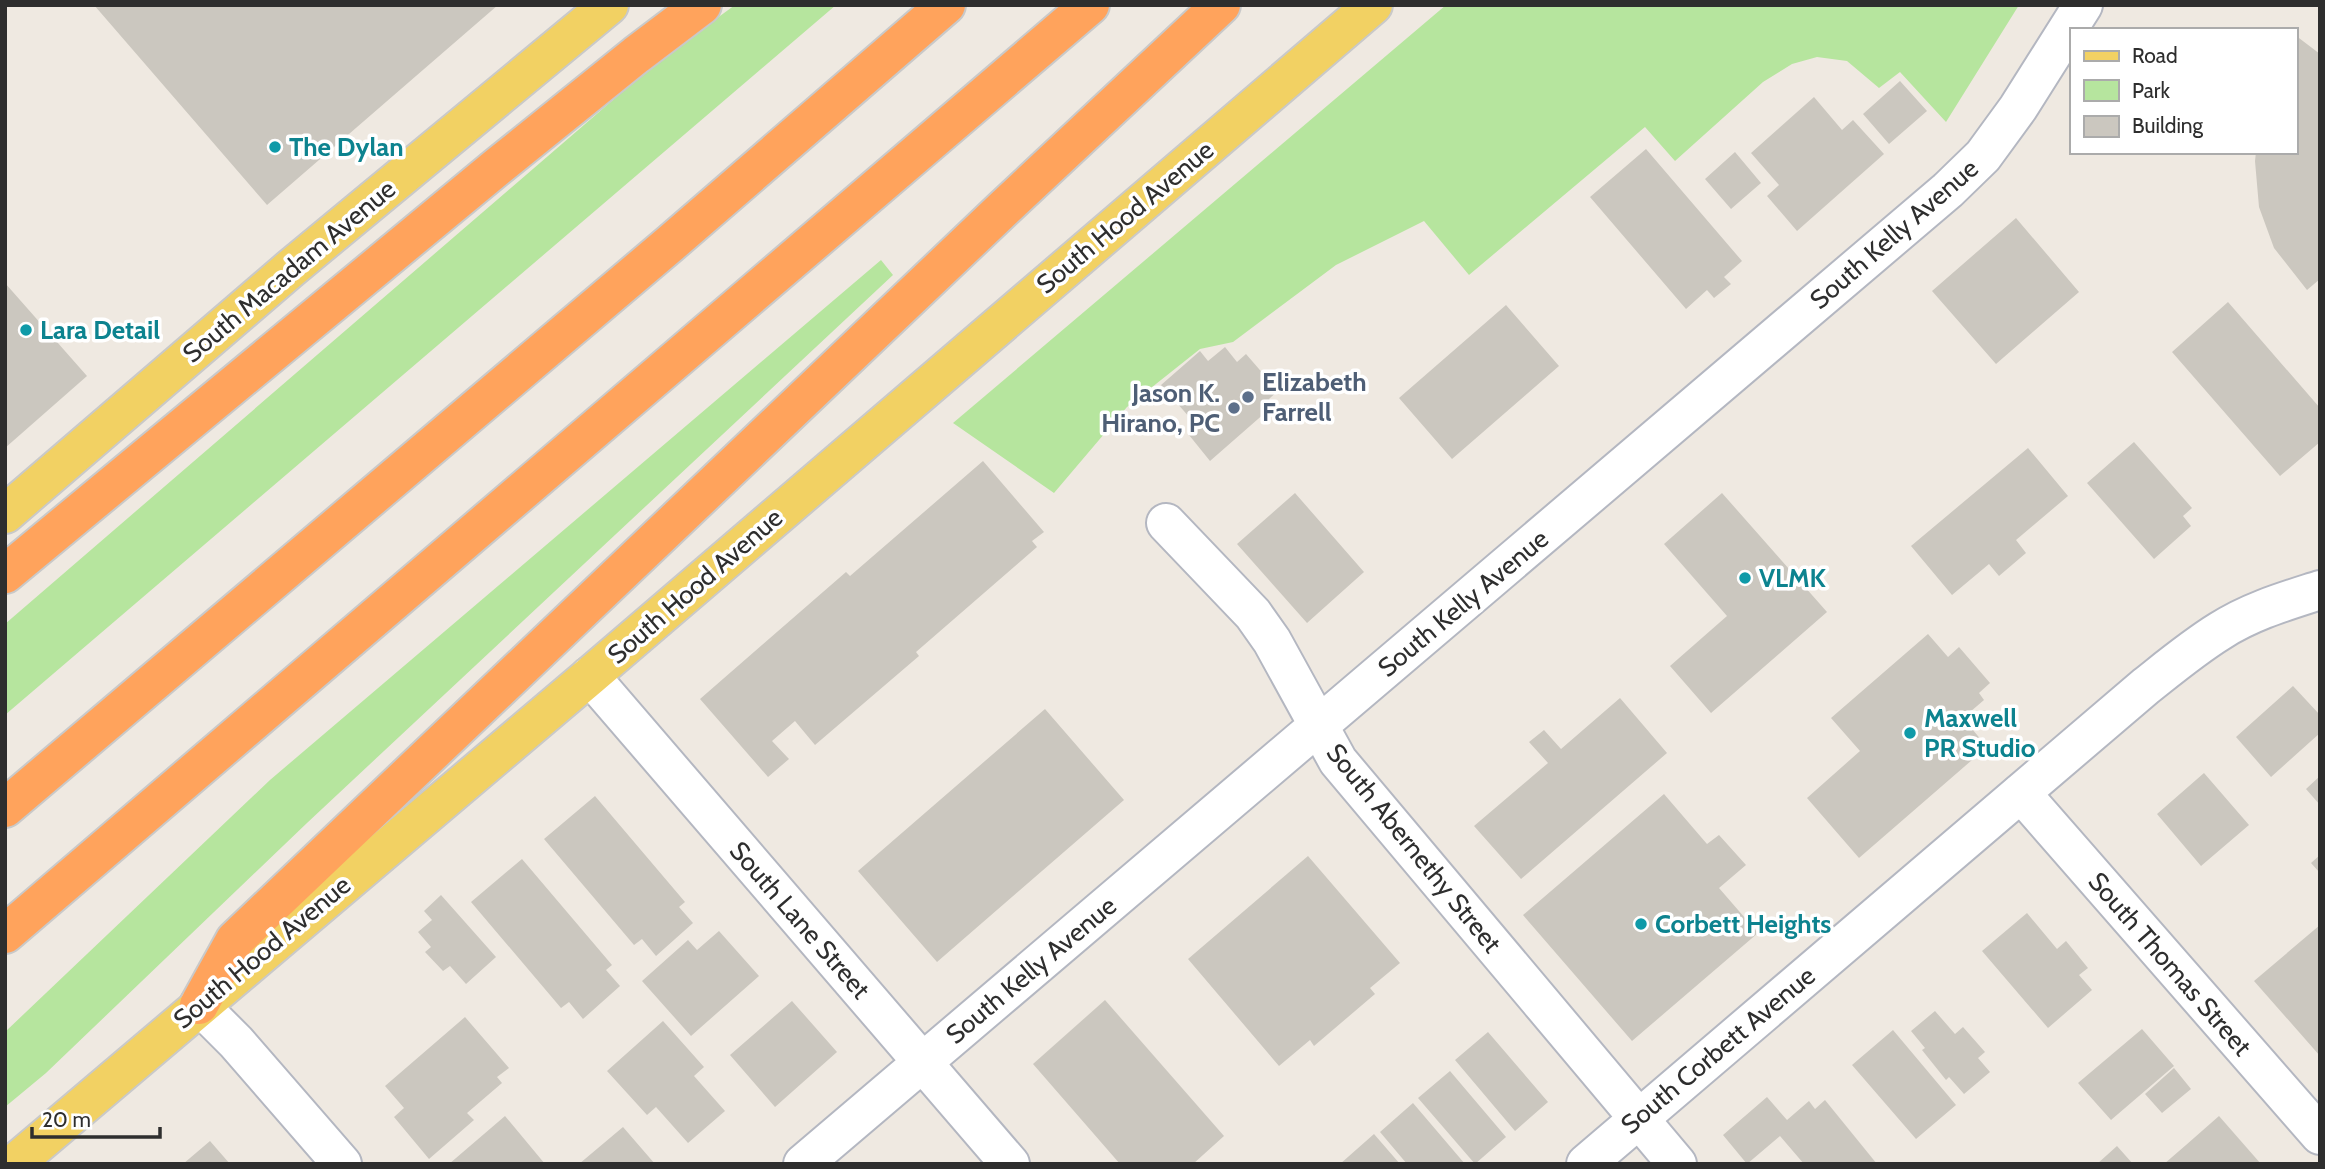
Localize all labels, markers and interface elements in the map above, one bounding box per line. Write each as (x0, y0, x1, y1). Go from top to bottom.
legend (2070, 28, 2297, 154)
text: Road (2132, 43, 2178, 68)
text: Park (2132, 78, 2170, 103)
text: Building (2132, 113, 2204, 138)
place label: The Dylan (289, 131, 404, 163)
street label: South Hood Avenue (1030, 134, 1220, 300)
marker: The Dylan (267, 139, 283, 155)
street label: South Kelly Avenue (1803, 152, 1985, 316)
street label: South Macadam Avenue (176, 173, 402, 369)
place label: Lara Detail (40, 314, 160, 346)
marker: Lara Detail (18, 322, 34, 338)
place label: Elizabeth Farrell (1262, 366, 1367, 428)
place label: Jason K. Hirano, PC (1101, 377, 1220, 439)
marker: Elizabeth Farrell (1240, 389, 1256, 405)
marker: Jason K. Hirano, PC (1226, 400, 1242, 416)
street label: South Hood Avenue (601, 501, 789, 671)
street label: South Kelly Avenue (1371, 522, 1555, 684)
place label: VLMK (1759, 562, 1827, 594)
marker: VLMK (1737, 570, 1753, 586)
place label: Maxwell PR Studio (1924, 702, 2036, 764)
marker: Maxwell PR Studio (1902, 725, 1918, 741)
street label: South Abernethy Street (1320, 737, 1508, 959)
street label: South Lane Street (723, 835, 877, 1005)
street label: South Thomas Street (2082, 866, 2259, 1062)
street label: South Hood Avenue (167, 869, 357, 1035)
street label: South Kelly Avenue (939, 889, 1123, 1051)
place label: Corbett Heights (1655, 908, 1831, 940)
marker: Corbett Heights (1633, 916, 1649, 932)
street label: South Corbett Avenue (1614, 959, 1822, 1141)
scale bar (32, 1096, 159, 1140)
text: 20 m (42, 1107, 91, 1132)

